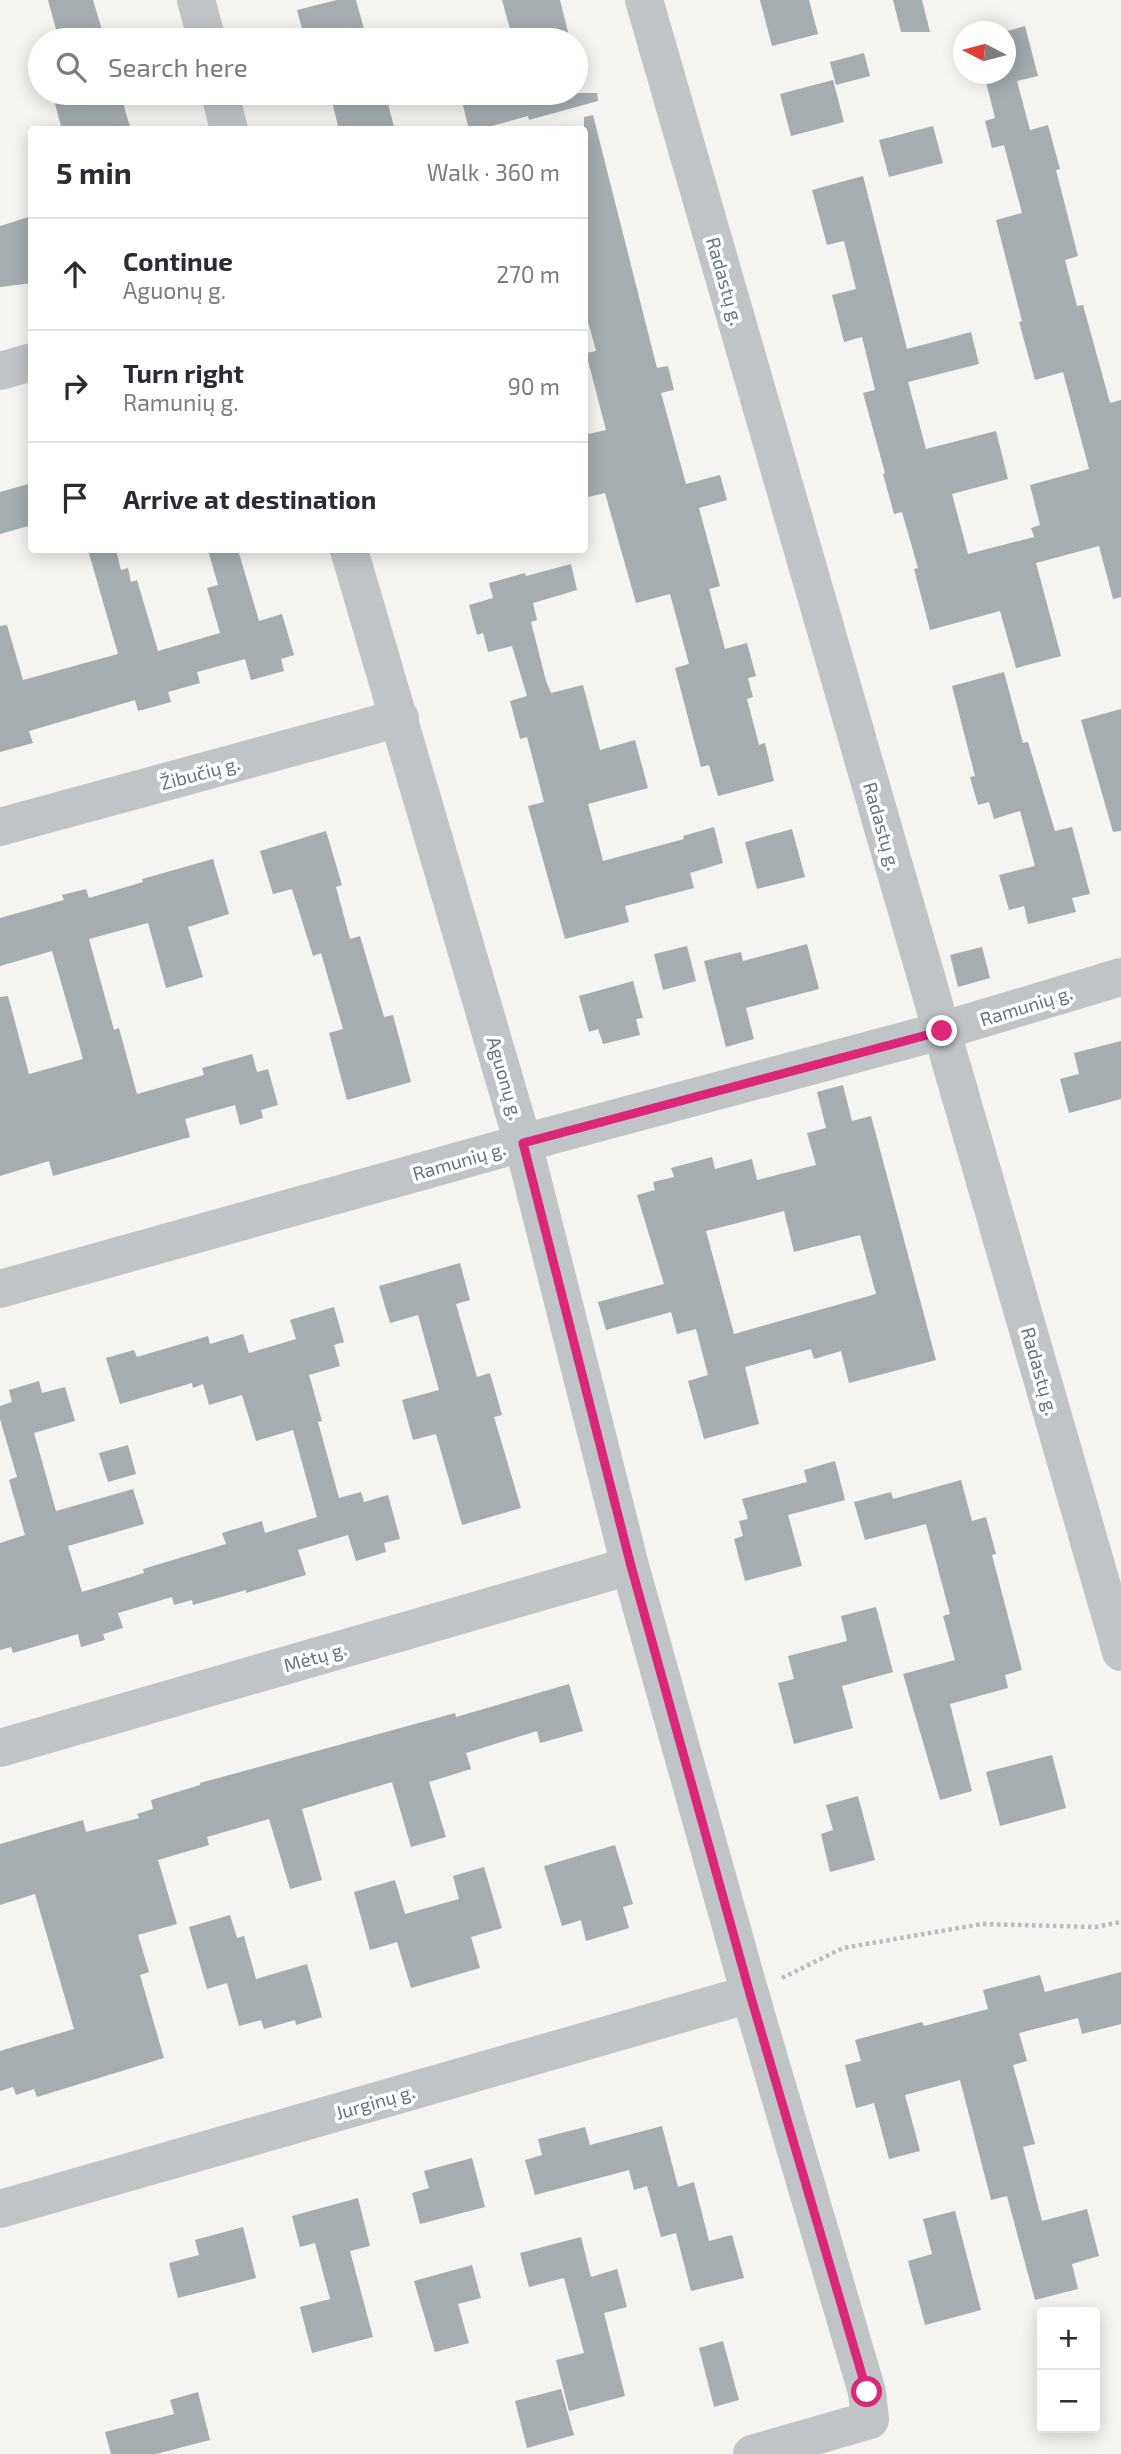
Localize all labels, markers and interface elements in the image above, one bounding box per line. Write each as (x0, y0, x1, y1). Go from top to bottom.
north arrow (953, 21, 1016, 84)
search box (28, 28, 588, 105)
icon: search (52, 48, 90, 86)
text: Search here (108, 51, 248, 82)
text: 5 min (56, 154, 132, 190)
text: Walk · 360 m (427, 158, 560, 186)
street label: Radastų g. (702, 234, 749, 327)
text: Continue (123, 245, 233, 276)
icon: ahead (56, 255, 94, 293)
text: 270 m (496, 260, 560, 288)
text: Aguonų g. (123, 276, 226, 304)
text: Turn right (123, 357, 244, 388)
icon: right (56, 367, 94, 405)
text: 90 m (508, 372, 560, 400)
text: Ramunių g. (123, 388, 239, 416)
icon: arrive (56, 479, 94, 517)
text: Arrive at destination (123, 483, 376, 514)
street label: Žibučių g. (158, 751, 242, 794)
street label: Radastų g. (859, 779, 906, 872)
street label: Ramunių g. (977, 981, 1075, 1030)
route end (926, 1015, 957, 1046)
street label: Aguonų g. (483, 1034, 528, 1122)
street label: Ramunių g. (410, 1136, 508, 1185)
street label: Radastų g. (1017, 1324, 1064, 1417)
street label: Mėtų g. (281, 1637, 349, 1676)
street label: Jurginų g. (333, 2079, 417, 2124)
map controls (1037, 2307, 1100, 2433)
button: + (1037, 2307, 1100, 2370)
button: − (1037, 2370, 1100, 2433)
route start (851, 2376, 882, 2407)

